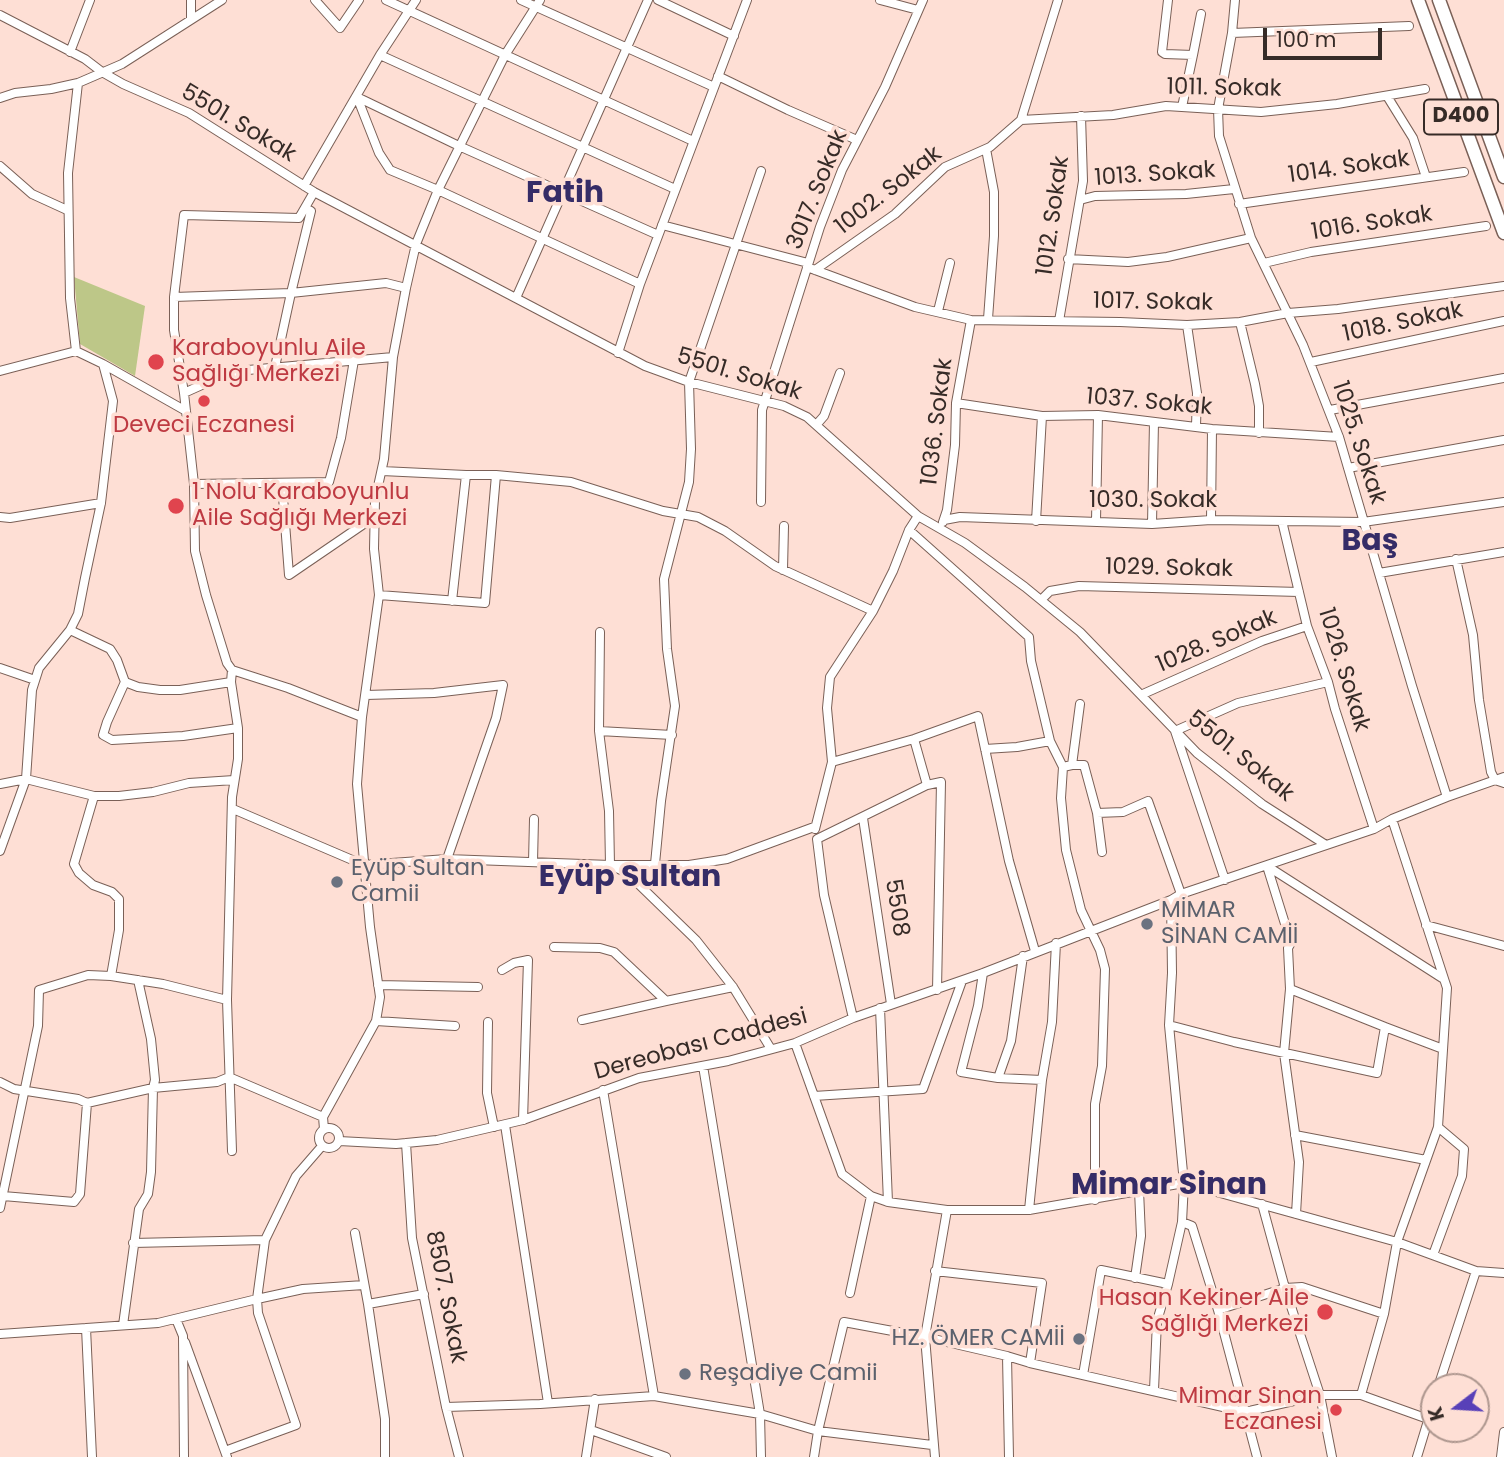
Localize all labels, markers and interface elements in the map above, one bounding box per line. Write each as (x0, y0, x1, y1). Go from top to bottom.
scale bar (1266, 14, 1385, 58)
text: 100 m (1276, 25, 1336, 54)
street label: 1011. Sokak (1166, 74, 1282, 104)
street label: 5501. Sokak (176, 79, 300, 169)
road number: D400 (1424, 100, 1498, 134)
street label: 3017. Sokak (782, 126, 854, 254)
street label: 1002. Sokak (830, 141, 948, 241)
street label: 1014. Sokak (1287, 146, 1411, 190)
street label: 1012. Sokak (1032, 154, 1076, 278)
street label: 1013. Sokak (1094, 157, 1216, 193)
district label: Fatih (526, 176, 604, 212)
street label: 1016. Sokak (1309, 201, 1435, 247)
street label: 1017. Sokak (1093, 288, 1213, 318)
street label: 1018. Sokak (1340, 297, 1466, 349)
place label: Karaboyunlu Aile Sağlığı Merkezi (172, 335, 366, 389)
street label: 5501. Sokak (673, 343, 805, 407)
marker: Karaboyunlu Aile Sağlığı Merkezi (146, 352, 166, 372)
street label: 1036. Sokak (916, 357, 960, 487)
street label: 1025. Sokak (1325, 378, 1391, 508)
street label: 1037. Sokak (1085, 384, 1213, 422)
marker: Deveci Eczanesi (196, 393, 212, 409)
place label: Deveci Eczanesi (113, 412, 295, 440)
place label: 1 Nolu Karaboyunlu Aile Sağlığı Merkezi (192, 479, 409, 533)
street label: 1030. Sokak (1089, 487, 1217, 515)
marker: 1 Nolu Karaboyunlu Aile Sağlığı Merkezi (166, 496, 186, 516)
district label: Baş (1342, 524, 1398, 560)
street label: 1029. Sokak (1105, 554, 1233, 584)
street label: 1028. Sokak (1153, 604, 1281, 680)
street label: 1026. Sokak (1311, 605, 1375, 735)
street label: 5501. Sokak (1181, 706, 1299, 808)
place label: Eyüp Sultan Camii (351, 855, 485, 909)
district label: Eyüp Sultan (539, 860, 721, 896)
marker: Eyüp Sultan Camii (329, 874, 345, 890)
street label: 5508 (878, 877, 914, 939)
place label: MİMAR SİNAN CAMİİ (1161, 897, 1299, 951)
marker: MİMAR SİNAN CAMİİ (1139, 916, 1155, 932)
street label: Dereobası Caddesi (592, 1003, 810, 1087)
district label: Mimar Sinan (1071, 1168, 1267, 1204)
street label: 8507. Sokak (419, 1228, 471, 1366)
place label: Hasan Kekiner Aile Sağlığı Merkezi (1099, 1285, 1309, 1339)
marker: Hasan Kekiner Aile Sağlığı Merkezi (1315, 1302, 1335, 1322)
place label: HZ. ÖMER CAMİİ (891, 1325, 1065, 1353)
marker: HZ. ÖMER CAMİİ (1071, 1331, 1087, 1347)
place label: Reşadiye Camii (699, 1360, 878, 1388)
marker: Reşadiye Camii (677, 1366, 693, 1382)
north arrow (1420, 1373, 1490, 1443)
place label: Mimar Sinan Eczanesi (1178, 1383, 1322, 1437)
marker: Mimar Sinan Eczanesi (1328, 1402, 1344, 1418)
text: K (1422, 1403, 1451, 1424)

